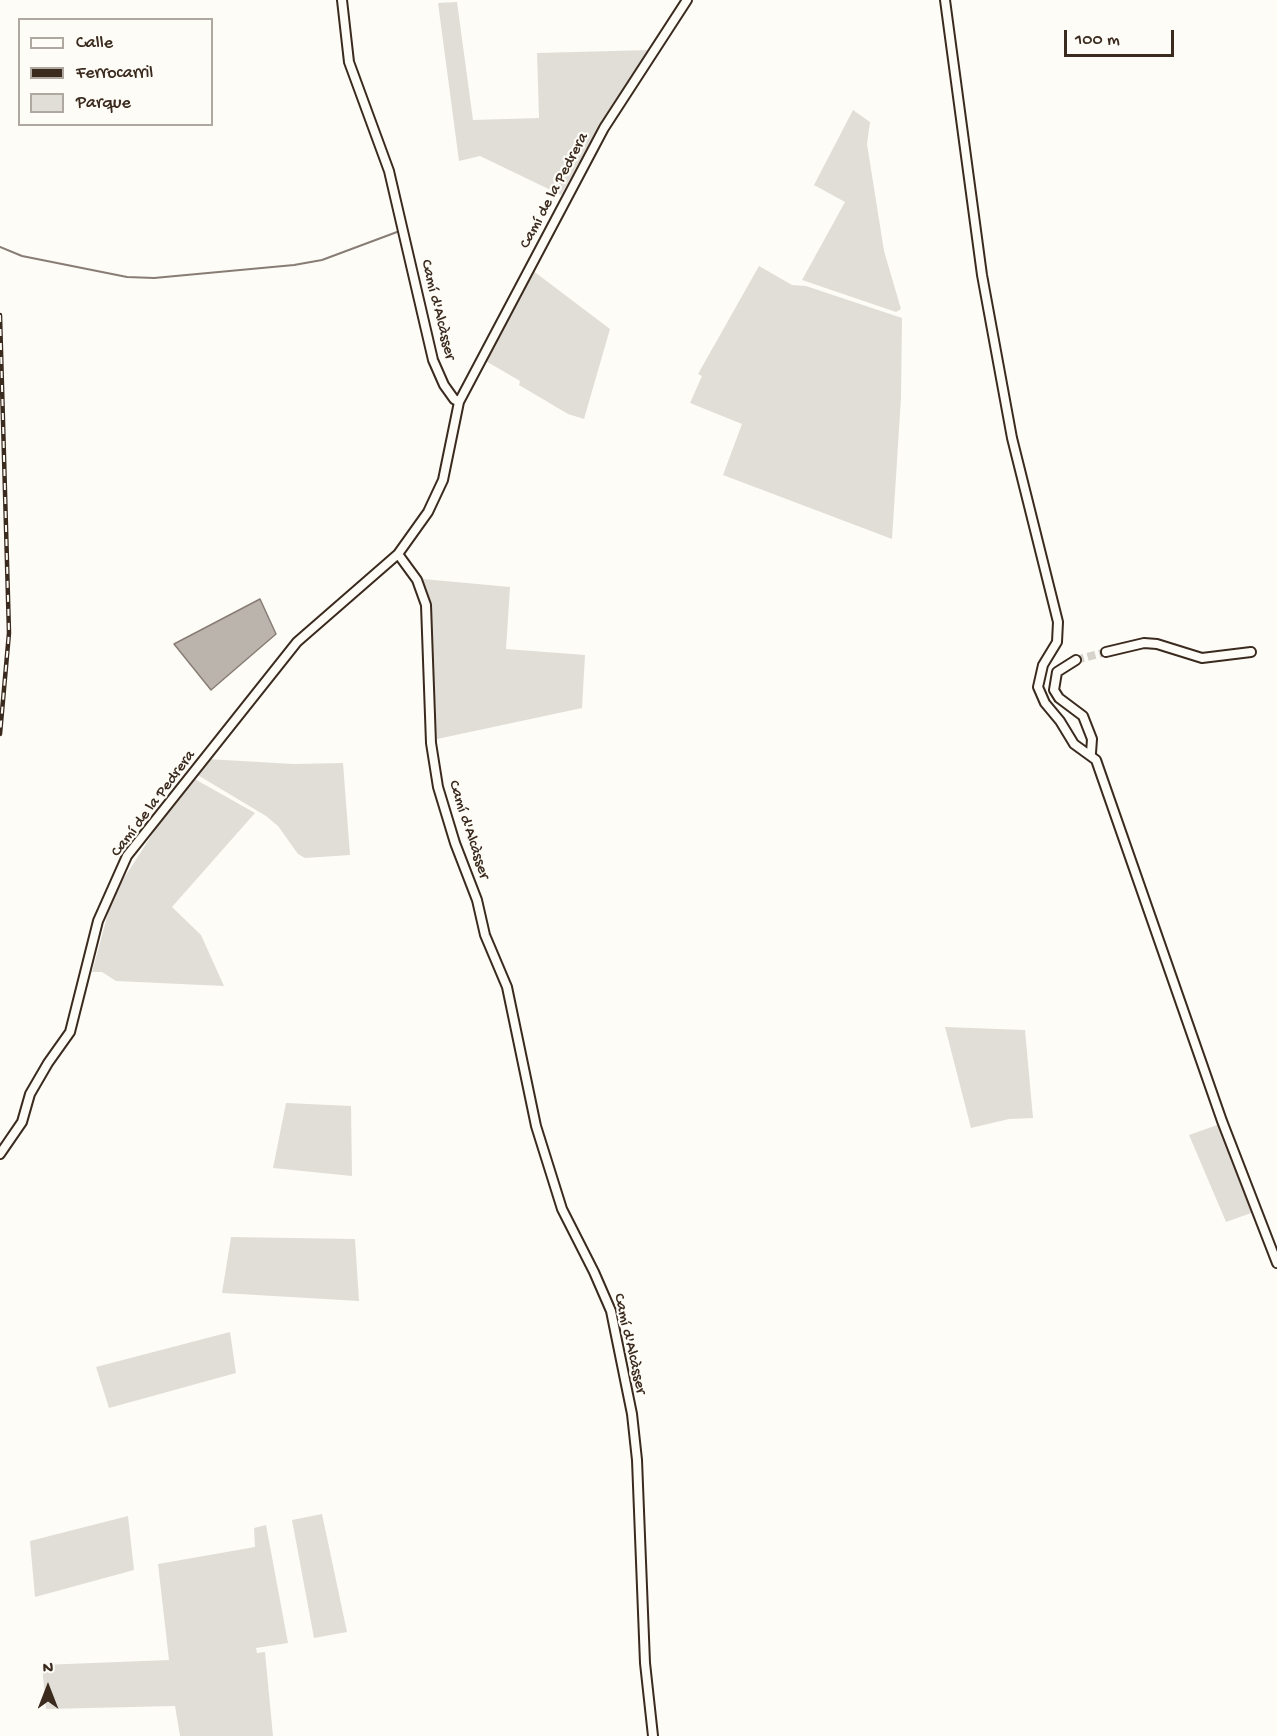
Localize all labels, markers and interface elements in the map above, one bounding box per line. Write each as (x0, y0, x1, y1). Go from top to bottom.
legend (18, 18, 213, 126)
scale bar (1067, 18, 1176, 56)
text: 100 m (1075, 30, 1120, 51)
text: Calle (76, 33, 113, 54)
text: Ferrocarril (76, 63, 153, 84)
text: Parque (76, 93, 131, 114)
street label: Camí de la Pedrera (516, 130, 594, 252)
street label: Camí d'Alcàsser (415, 258, 459, 362)
street label: Camí de la Pedrera (108, 747, 200, 861)
street label: Camí d'Alcàsser (443, 778, 493, 882)
street label: Camí d'Alcàsser (608, 1292, 650, 1396)
north arrow (18, 1658, 78, 1718)
text: N (43, 1660, 53, 1679)

